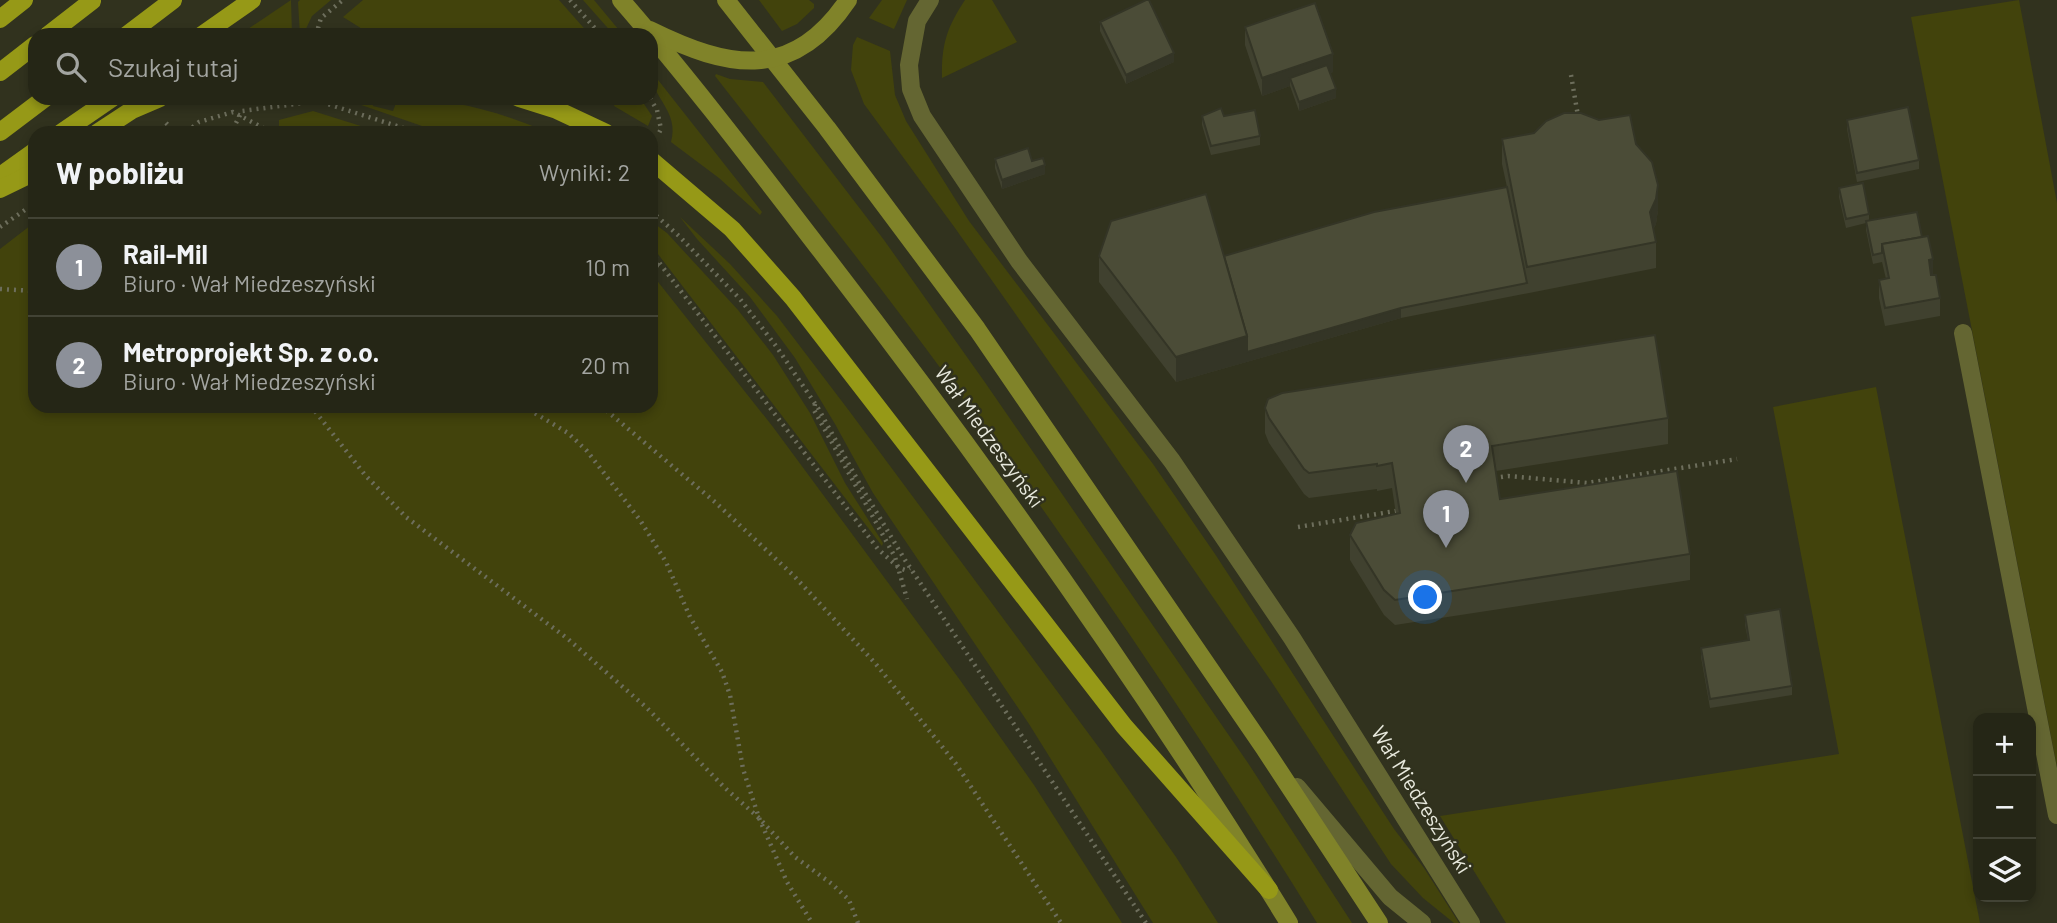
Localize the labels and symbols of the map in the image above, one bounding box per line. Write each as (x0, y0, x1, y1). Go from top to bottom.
street label: Wał Miedzeszyński (930, 360, 1050, 512)
pin: 2 (1443, 425, 1489, 483)
pin: 1 (1423, 490, 1469, 548)
your location (1408, 580, 1442, 614)
street label: Wał Miedzeszyński (1367, 721, 1478, 878)

